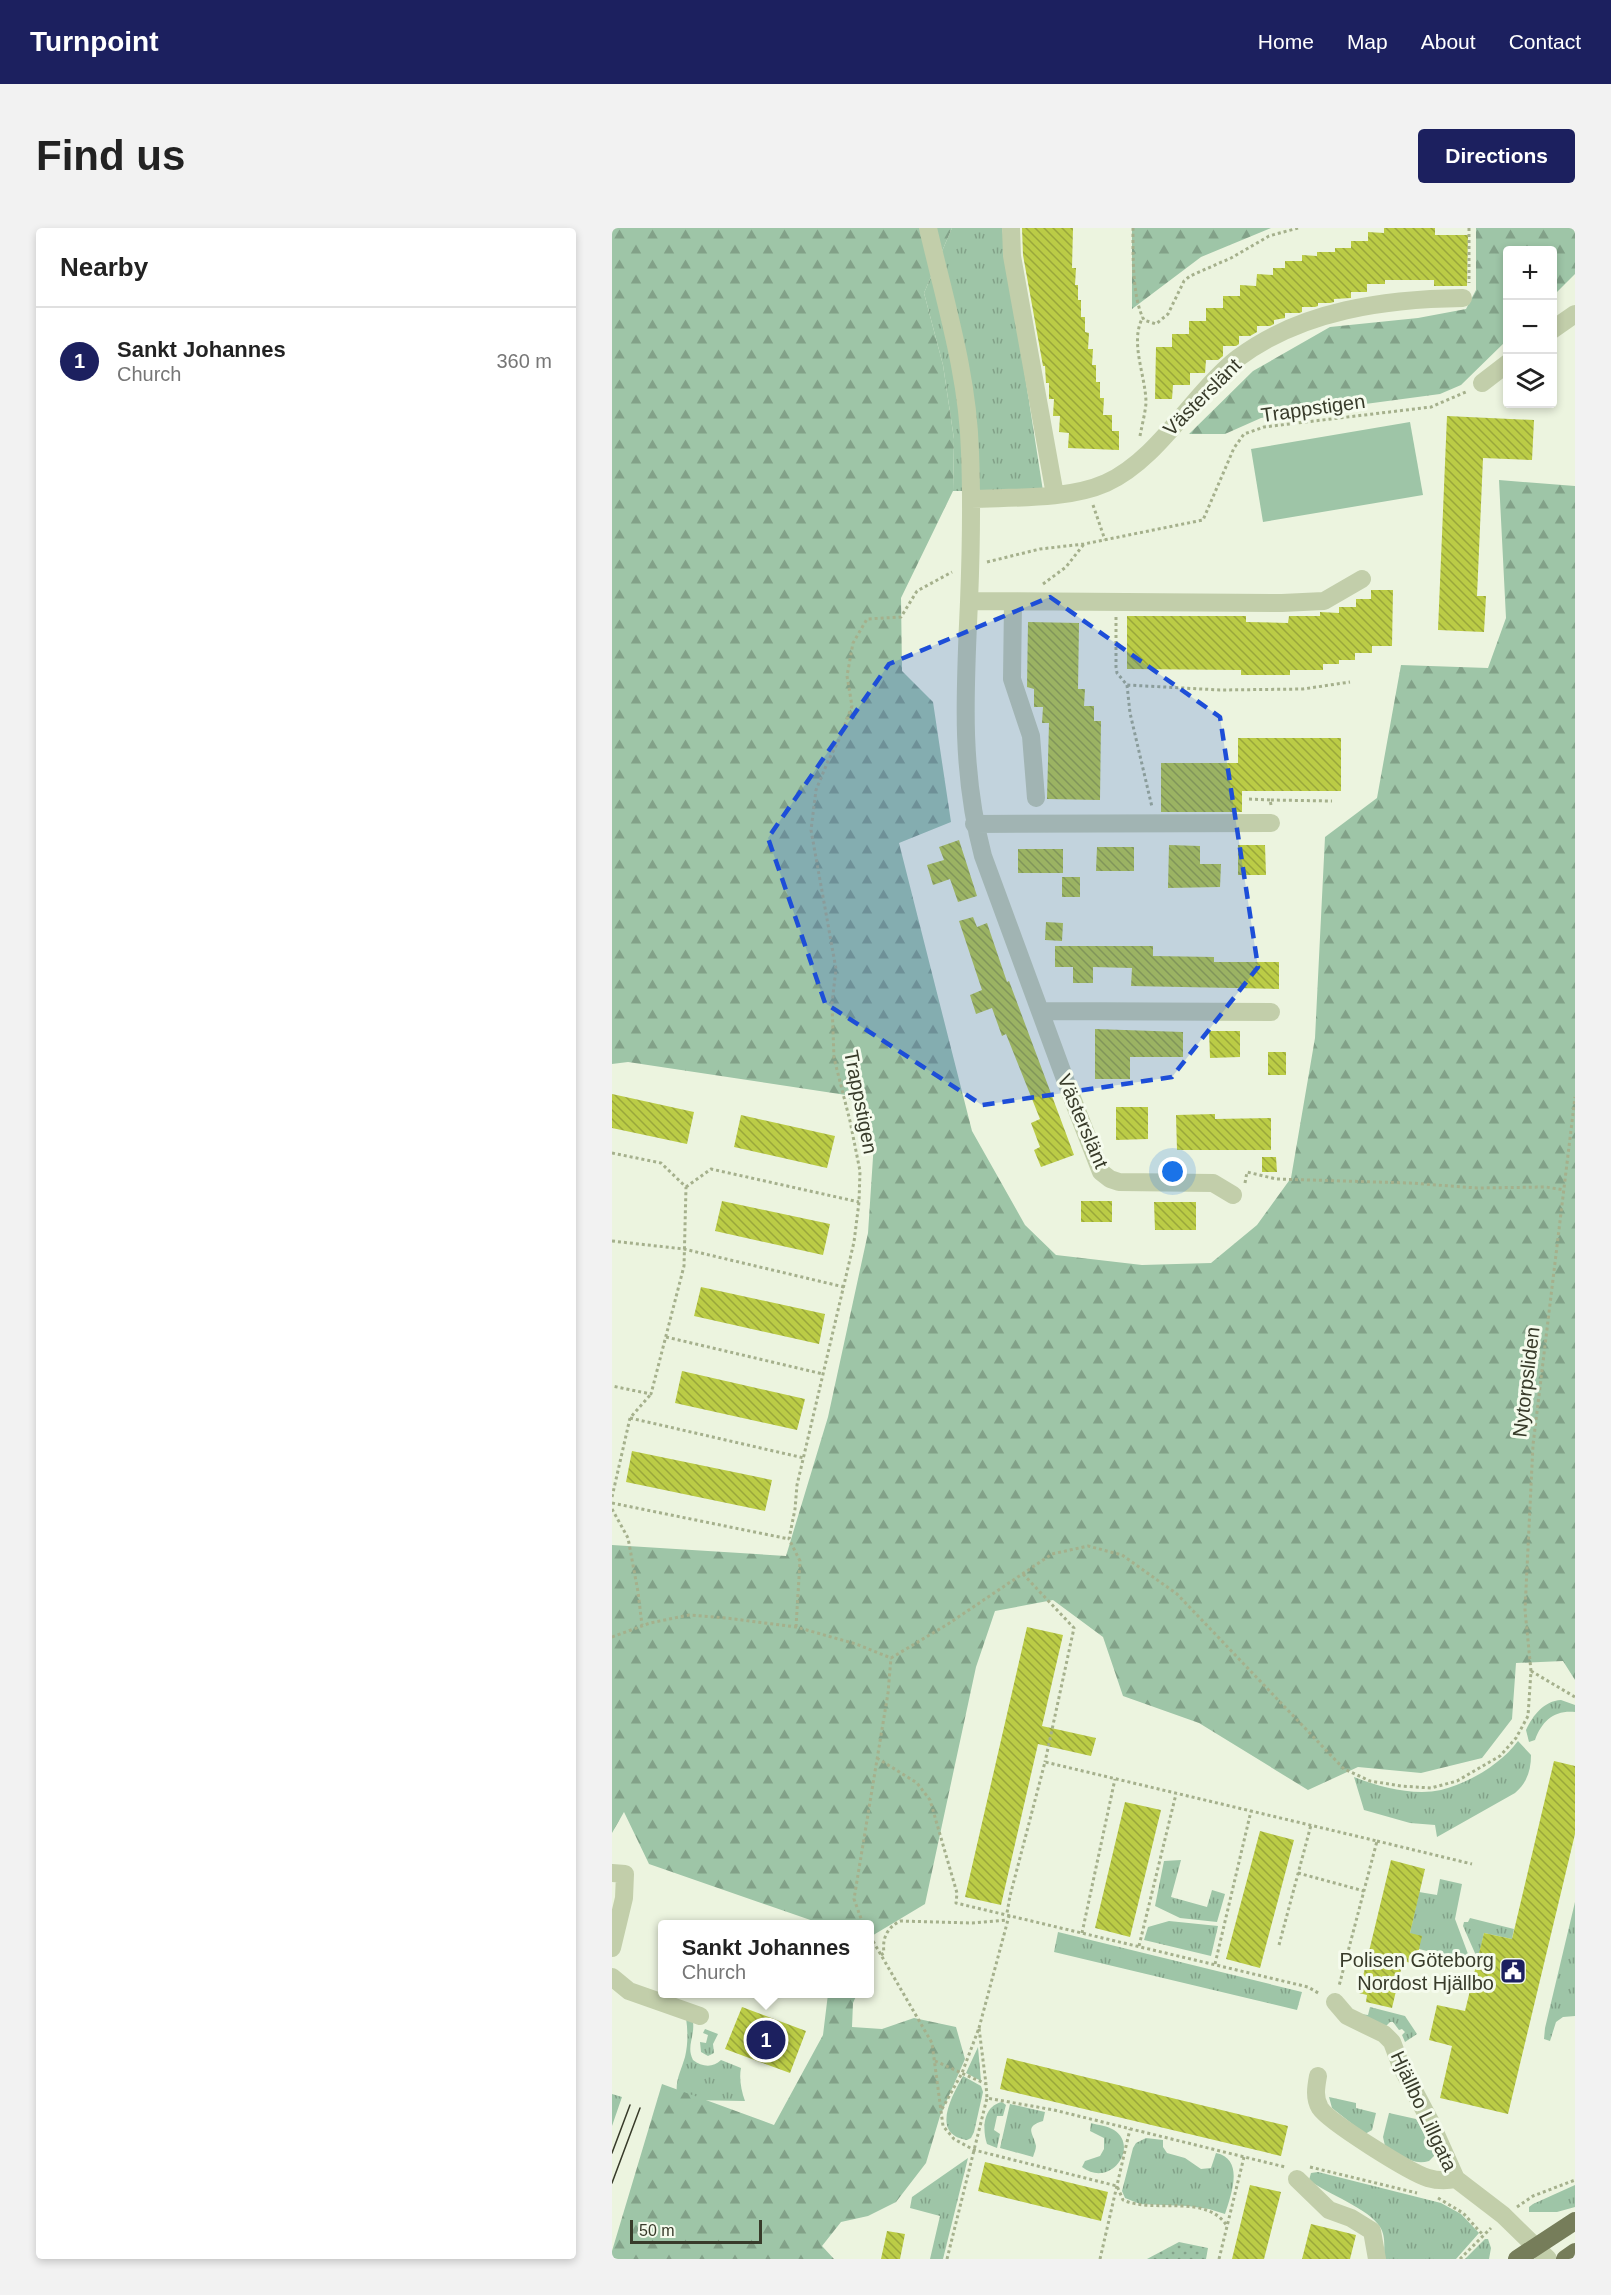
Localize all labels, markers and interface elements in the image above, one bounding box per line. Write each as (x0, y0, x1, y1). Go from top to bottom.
text: Turnpoint (30, 26, 159, 57)
text: Home (1258, 30, 1314, 53)
text: Map (1347, 30, 1388, 53)
text: About (1421, 30, 1476, 53)
text: Contact (1509, 30, 1581, 53)
button: Directions (1418, 129, 1575, 183)
text: Find us (36, 132, 185, 179)
map controls (1503, 246, 1557, 408)
button: + (1503, 246, 1557, 300)
text: Nearby (60, 252, 148, 282)
button: − (1503, 300, 1557, 354)
text: Sankt Johannes (117, 337, 286, 362)
text: 1 (74, 350, 85, 372)
text: 360 m (496, 350, 552, 372)
street label: Västerslänt (1159, 354, 1245, 440)
button: layers (1503, 354, 1557, 408)
text: Church (117, 363, 181, 385)
street label: Trappstigen (1260, 390, 1366, 426)
street label: Trappstigen (840, 1048, 882, 1156)
street label: Västerslänt (1053, 1071, 1113, 1172)
your location (1158, 1157, 1187, 1186)
street label: Nytorpsliden (1508, 1325, 1544, 1439)
popup (658, 1920, 874, 1998)
text: Sankt Johannes (682, 1935, 850, 1960)
place label: Polisen Göteborg Nordost Hjällbo (1339, 1949, 1494, 1994)
public building icon: Polisen Göteborg Nordost Hjällbo (1498, 1956, 1528, 1986)
text: Church (682, 1961, 746, 1983)
pin: 1 (746, 2018, 786, 2062)
street label: Hjällbo Lillgata (1387, 2047, 1462, 2175)
scale bar (630, 2217, 762, 2244)
text: 50 m (639, 2222, 675, 2239)

